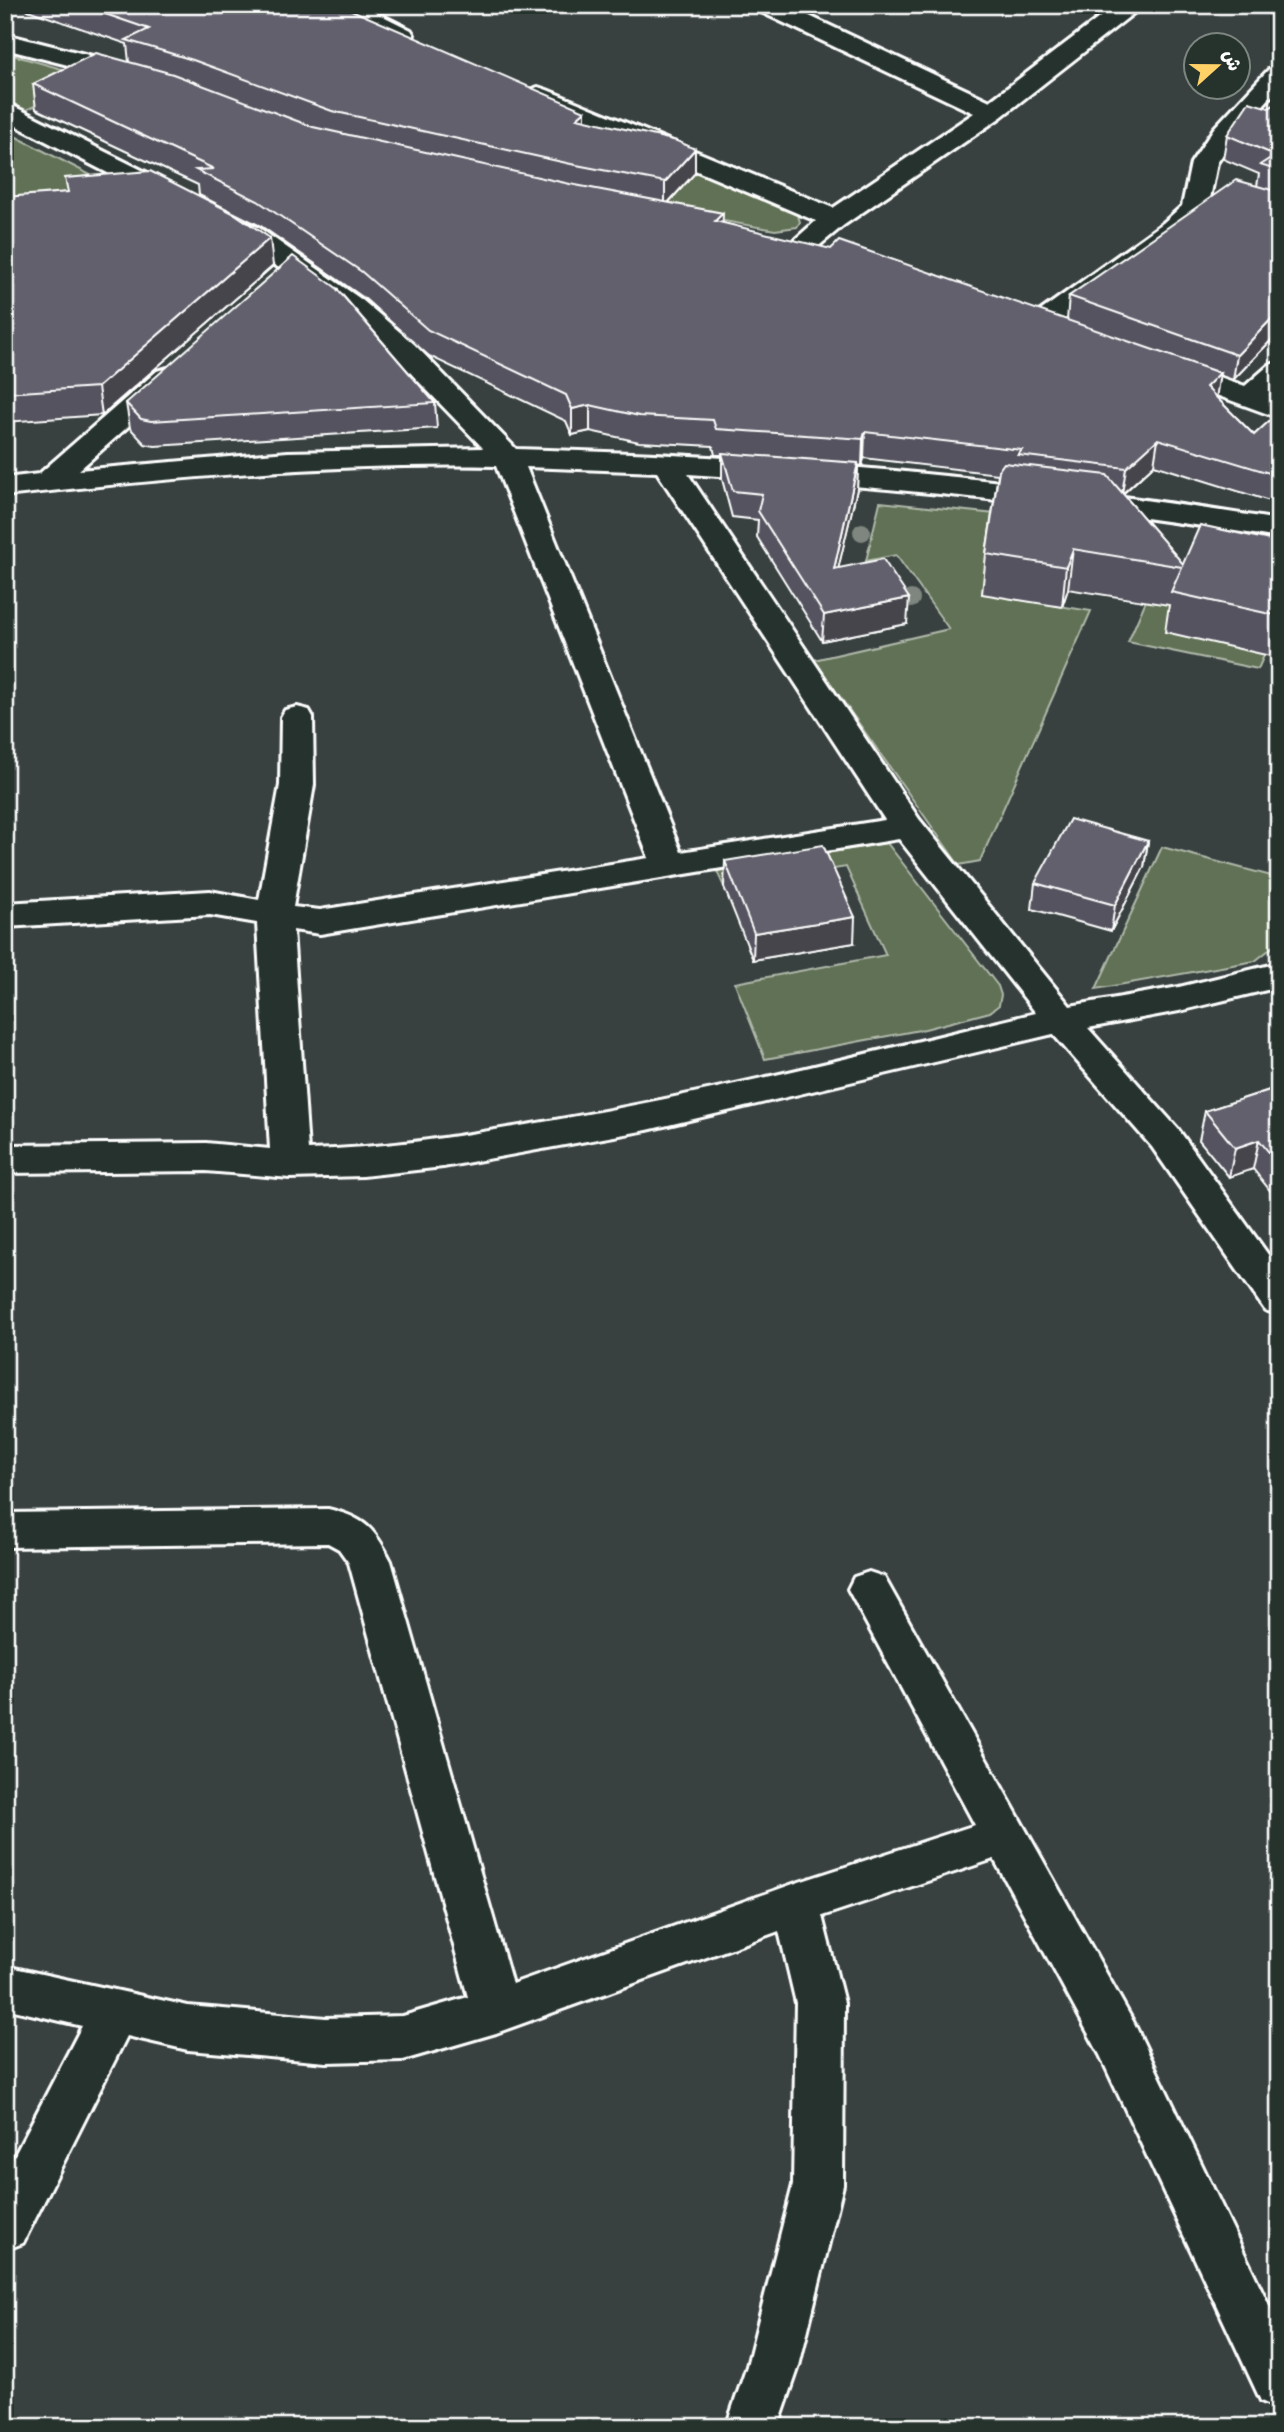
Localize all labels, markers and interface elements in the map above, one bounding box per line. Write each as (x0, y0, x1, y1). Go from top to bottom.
north arrow (1182, 32, 1252, 102)
text: ش (1218, 46, 1248, 74)

